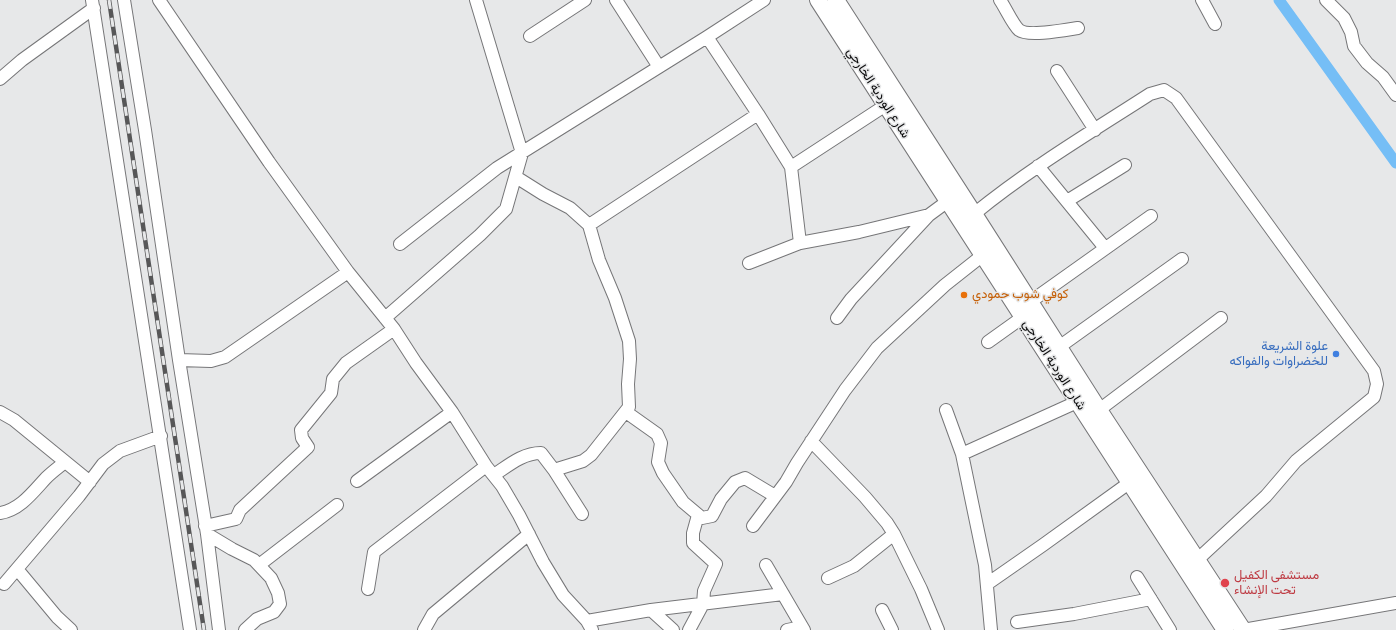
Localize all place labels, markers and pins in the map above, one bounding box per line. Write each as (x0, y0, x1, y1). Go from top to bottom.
place label: كوفي شوب حمودي (972, 287, 1069, 303)
marker: كوفي شوب حمودي (959, 290, 969, 300)
place label: علوة الشريعة للخضراوات والفواكه (1229, 339, 1328, 370)
marker: علوة الشريعة للخضراوات والفواكه (1331, 349, 1341, 359)
place label: مستشفى الكفيل تحت الإنشاء (1234, 568, 1319, 599)
marker: مستشفى الكفيل تحت الإنشاء (1219, 577, 1231, 589)

